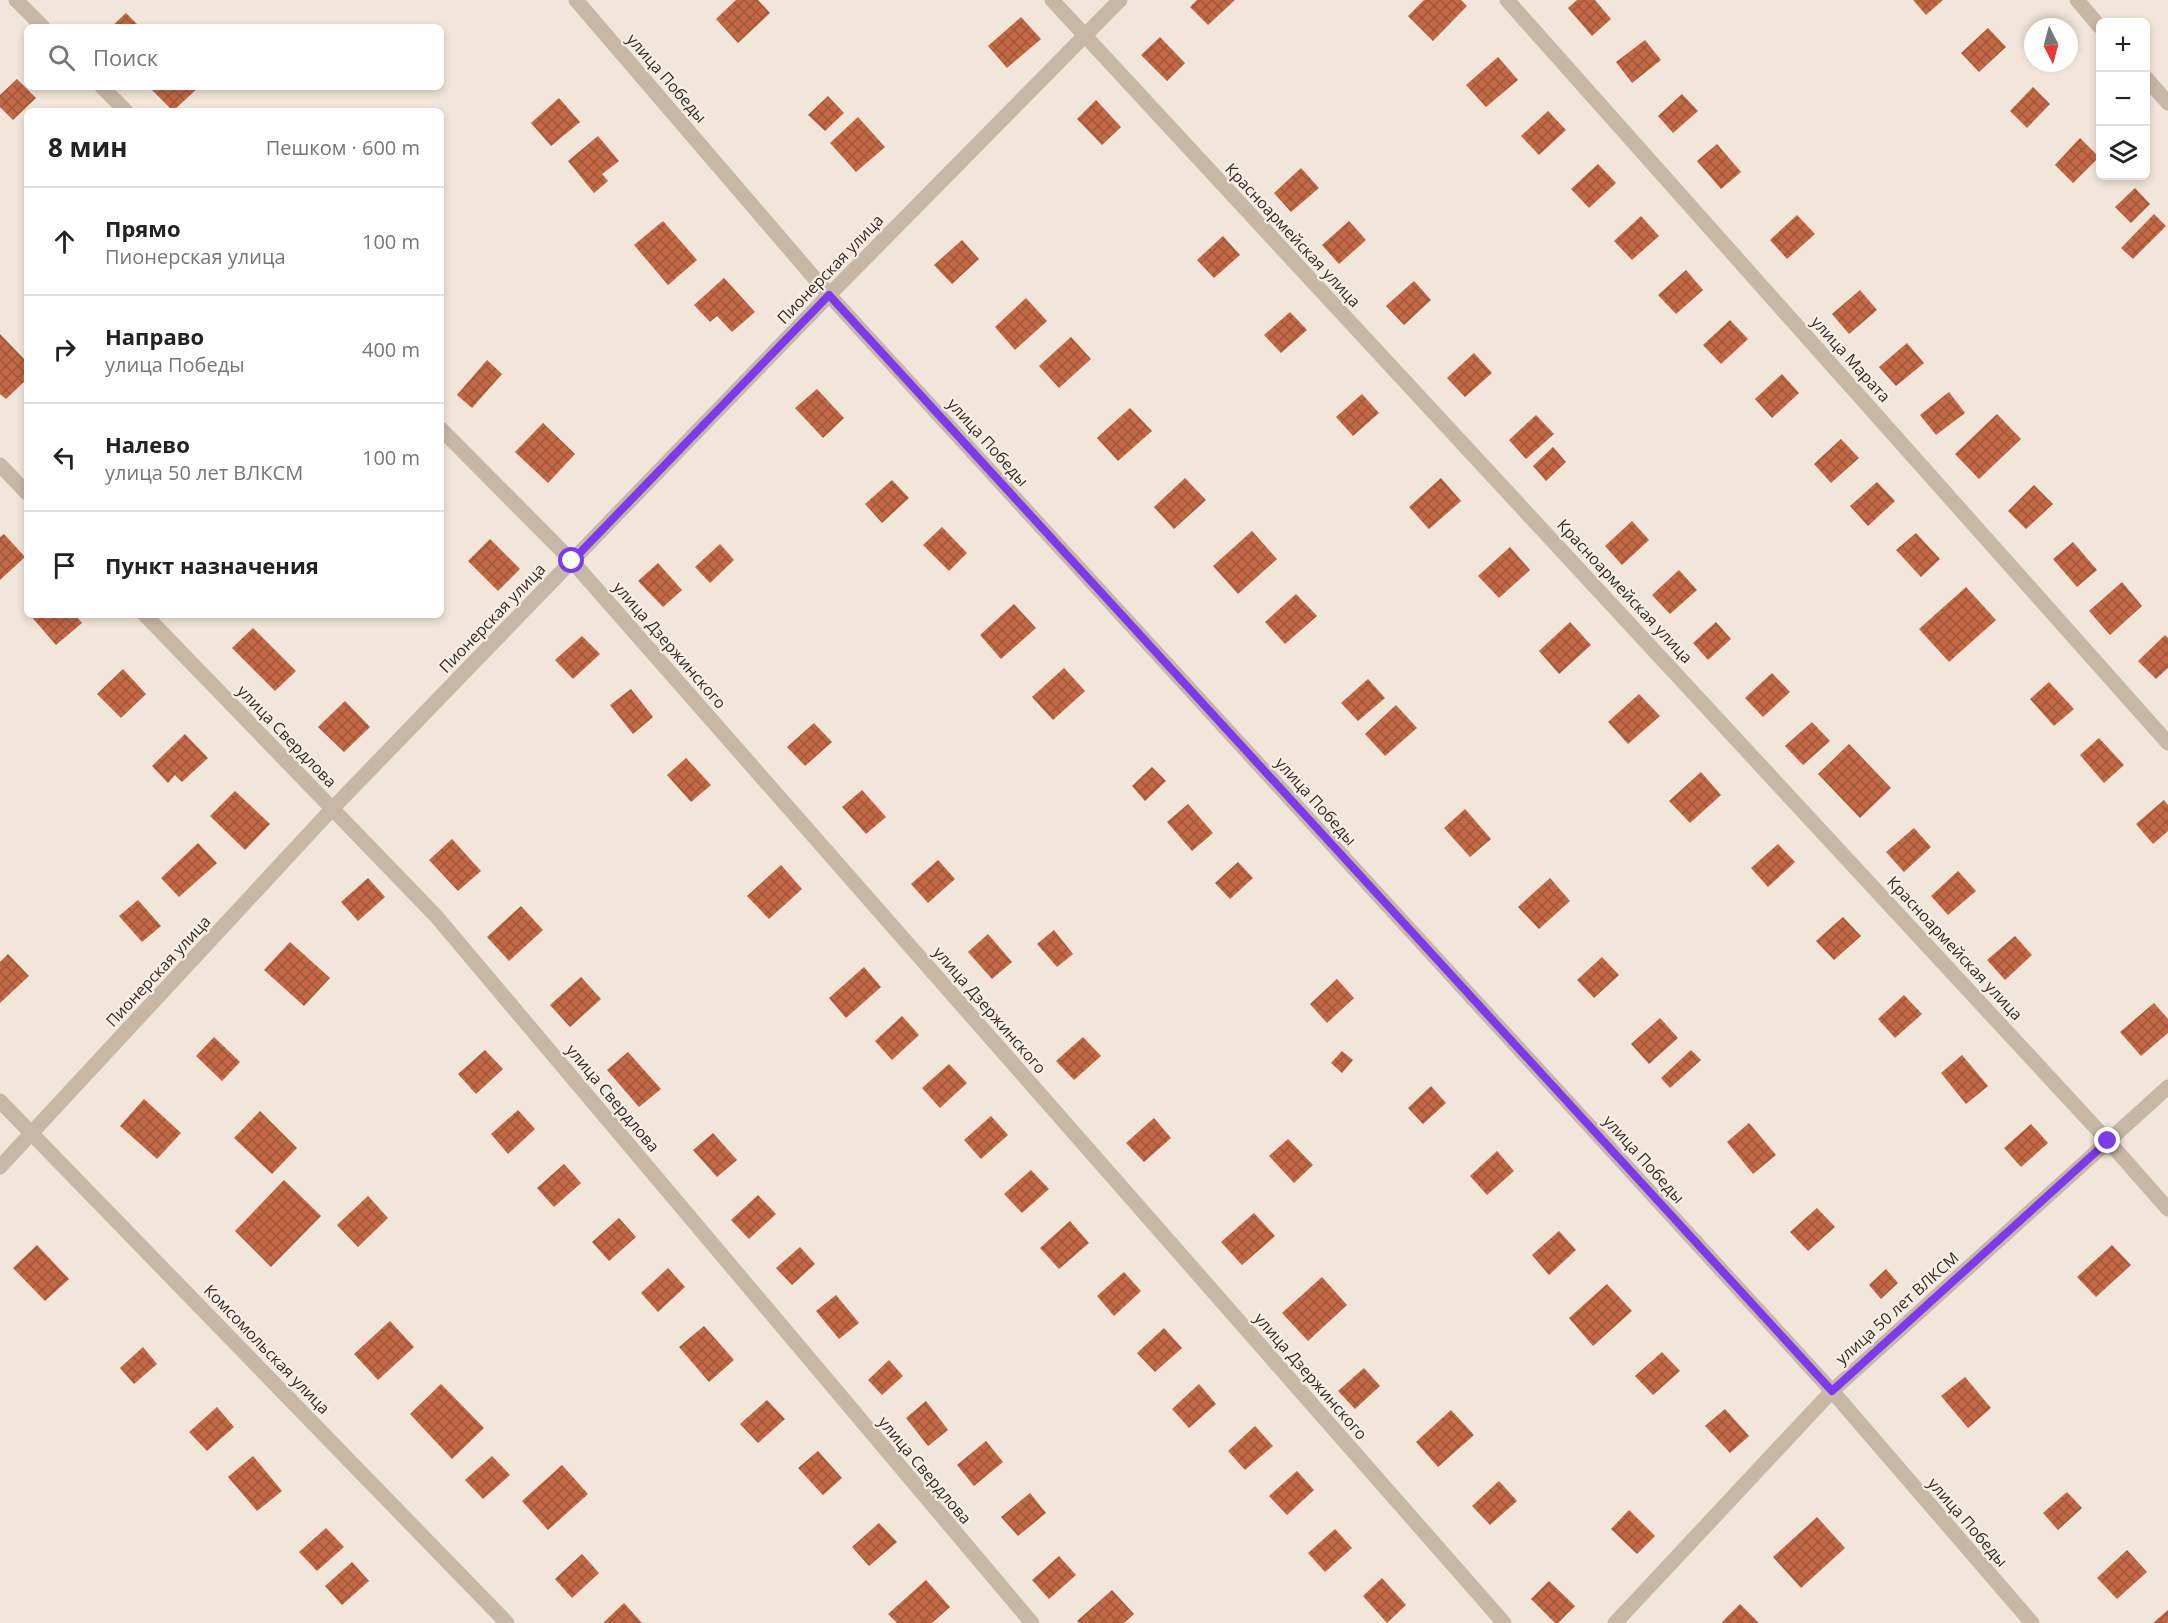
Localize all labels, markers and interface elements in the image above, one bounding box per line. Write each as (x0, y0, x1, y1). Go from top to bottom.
north arrow (2024, 18, 2078, 72)
map controls (2096, 18, 2150, 180)
button: + (2096, 18, 2150, 72)
search box (24, 24, 444, 90)
street label: улица Победы (622, 29, 712, 127)
icon: search (45, 41, 78, 74)
text: Поиск (93, 42, 158, 72)
button: − (2096, 72, 2150, 126)
button: layers (2096, 126, 2150, 180)
text: 8 мин (48, 129, 128, 165)
text: Пешком · 600 m (266, 134, 420, 161)
street label: Красноармейская улица (1220, 158, 1366, 312)
street label: Пионерская улица (772, 209, 888, 329)
text: Прямо (105, 213, 181, 243)
icon: ahead (48, 225, 81, 258)
text: 100 m (362, 228, 420, 255)
text: Пионерская улица (105, 243, 286, 270)
street label: улица Марата (1806, 311, 1896, 407)
text: Направо (105, 321, 204, 351)
icon: right (48, 333, 81, 366)
text: 400 m (362, 336, 420, 363)
text: улица Победы (105, 351, 245, 378)
street label: улица Победы (942, 393, 1034, 491)
text: Налево (105, 429, 190, 459)
icon: left (48, 441, 81, 474)
text: 100 m (362, 444, 420, 471)
text: улица 50 лет ВЛКСМ (105, 459, 303, 486)
street label: Красноармейская улица (1552, 514, 1698, 668)
route start (558, 547, 584, 573)
icon: arrive (48, 549, 81, 582)
text: Пункт назначения (105, 550, 319, 580)
street label: Пионерская улица (434, 558, 550, 678)
street label: улица Дзержинского (609, 577, 731, 713)
street label: улица Свердлова (232, 680, 342, 792)
street label: улица Победы (1270, 752, 1362, 850)
street label: Красноармейская улица (1882, 871, 2028, 1025)
street label: Пионерская улица (101, 911, 215, 1031)
street label: улица Дзержинского (929, 942, 1051, 1078)
street label: улица Свердлова (561, 1039, 665, 1157)
street label: улица Победы (1598, 1110, 1690, 1208)
route end (2094, 1127, 2120, 1153)
street label: улица 50 лет ВЛКСМ (1831, 1247, 1963, 1369)
street label: Комсомольская улица (199, 1279, 335, 1419)
street label: улица Дзержинского (1250, 1308, 1372, 1444)
street label: улица Свердлова (873, 1411, 977, 1529)
street label: улица Победы (1923, 1473, 2013, 1571)

